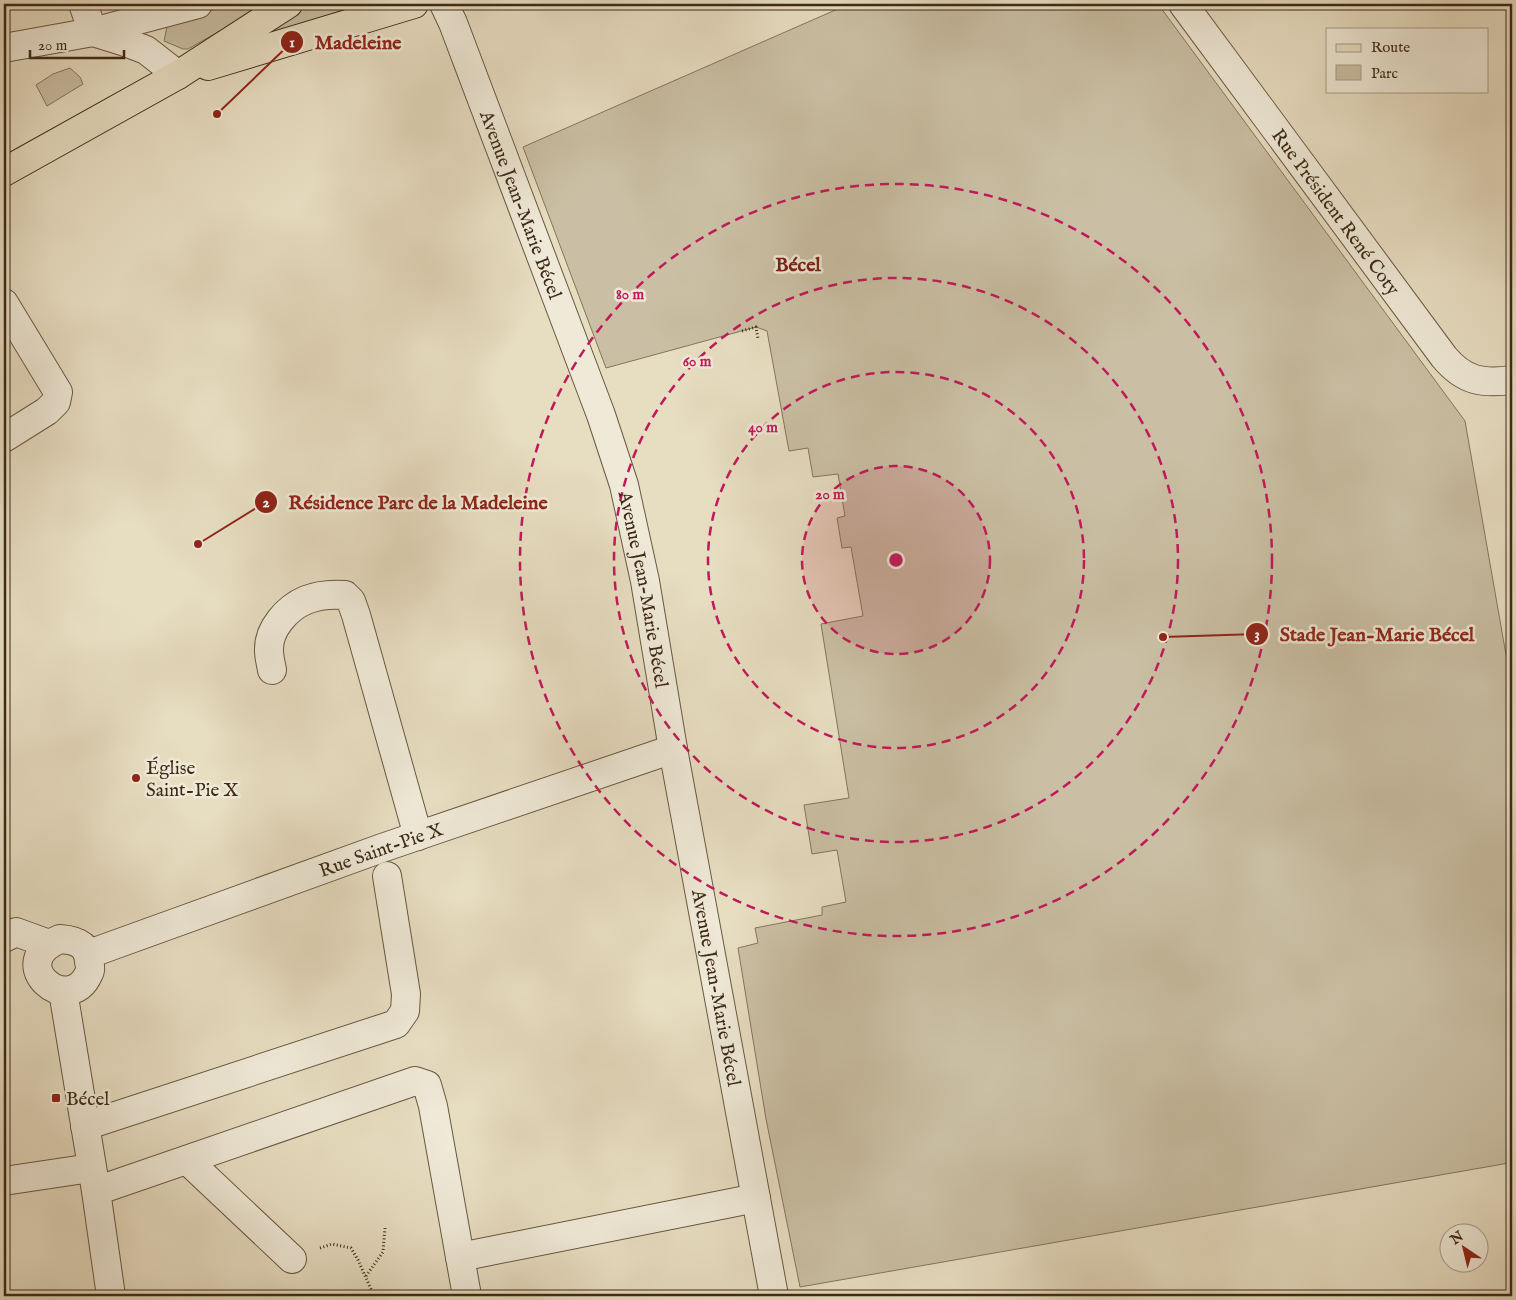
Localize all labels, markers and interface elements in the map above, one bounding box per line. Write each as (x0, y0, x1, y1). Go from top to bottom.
callout: Madeleine (280, 24, 412, 59)
scale bar (30, 28, 124, 60)
legend (1326, 28, 1488, 92)
text: Madeleine (314, 31, 402, 56)
text: 1 (289, 33, 295, 52)
text: 20 m (38, 36, 68, 55)
text: Route (1371, 38, 1410, 57)
text: Parc (1371, 64, 1398, 83)
street label: Avenue Jean-Marie Bécel (473, 107, 566, 304)
street label: Rue Président René Coty (1265, 125, 1405, 301)
district label: Bécel (775, 253, 821, 278)
text: 80 m (616, 285, 644, 304)
text: 60 m (683, 352, 712, 371)
text: 40 m (748, 418, 778, 437)
callout: Résidence Parc de la Madeleine (253, 484, 558, 519)
text: 20 m (815, 485, 845, 504)
street label: Avenue Jean-Marie Bécel (611, 488, 673, 691)
text: Résidence Parc de la Madeleine (288, 491, 548, 516)
text: 2 (262, 493, 270, 512)
centre of rings (887, 551, 905, 569)
callout: Stade Jean-Marie Bécel (1245, 616, 1485, 651)
text: Stade Jean-Marie Bécel (1280, 623, 1475, 648)
text: 3 (1254, 625, 1260, 644)
place label: Église Saint-Pie X (146, 756, 239, 803)
marker: Église Saint-Pie X (130, 772, 142, 784)
street label: Rue Saint-Pie X (316, 818, 447, 884)
street label: Avenue Jean-Marie Bécel (685, 887, 745, 1089)
place label: Bécel (66, 1088, 110, 1112)
marker: Bécel (50, 1092, 62, 1104)
north arrow (1438, 1222, 1488, 1272)
text: N (1446, 1227, 1467, 1250)

